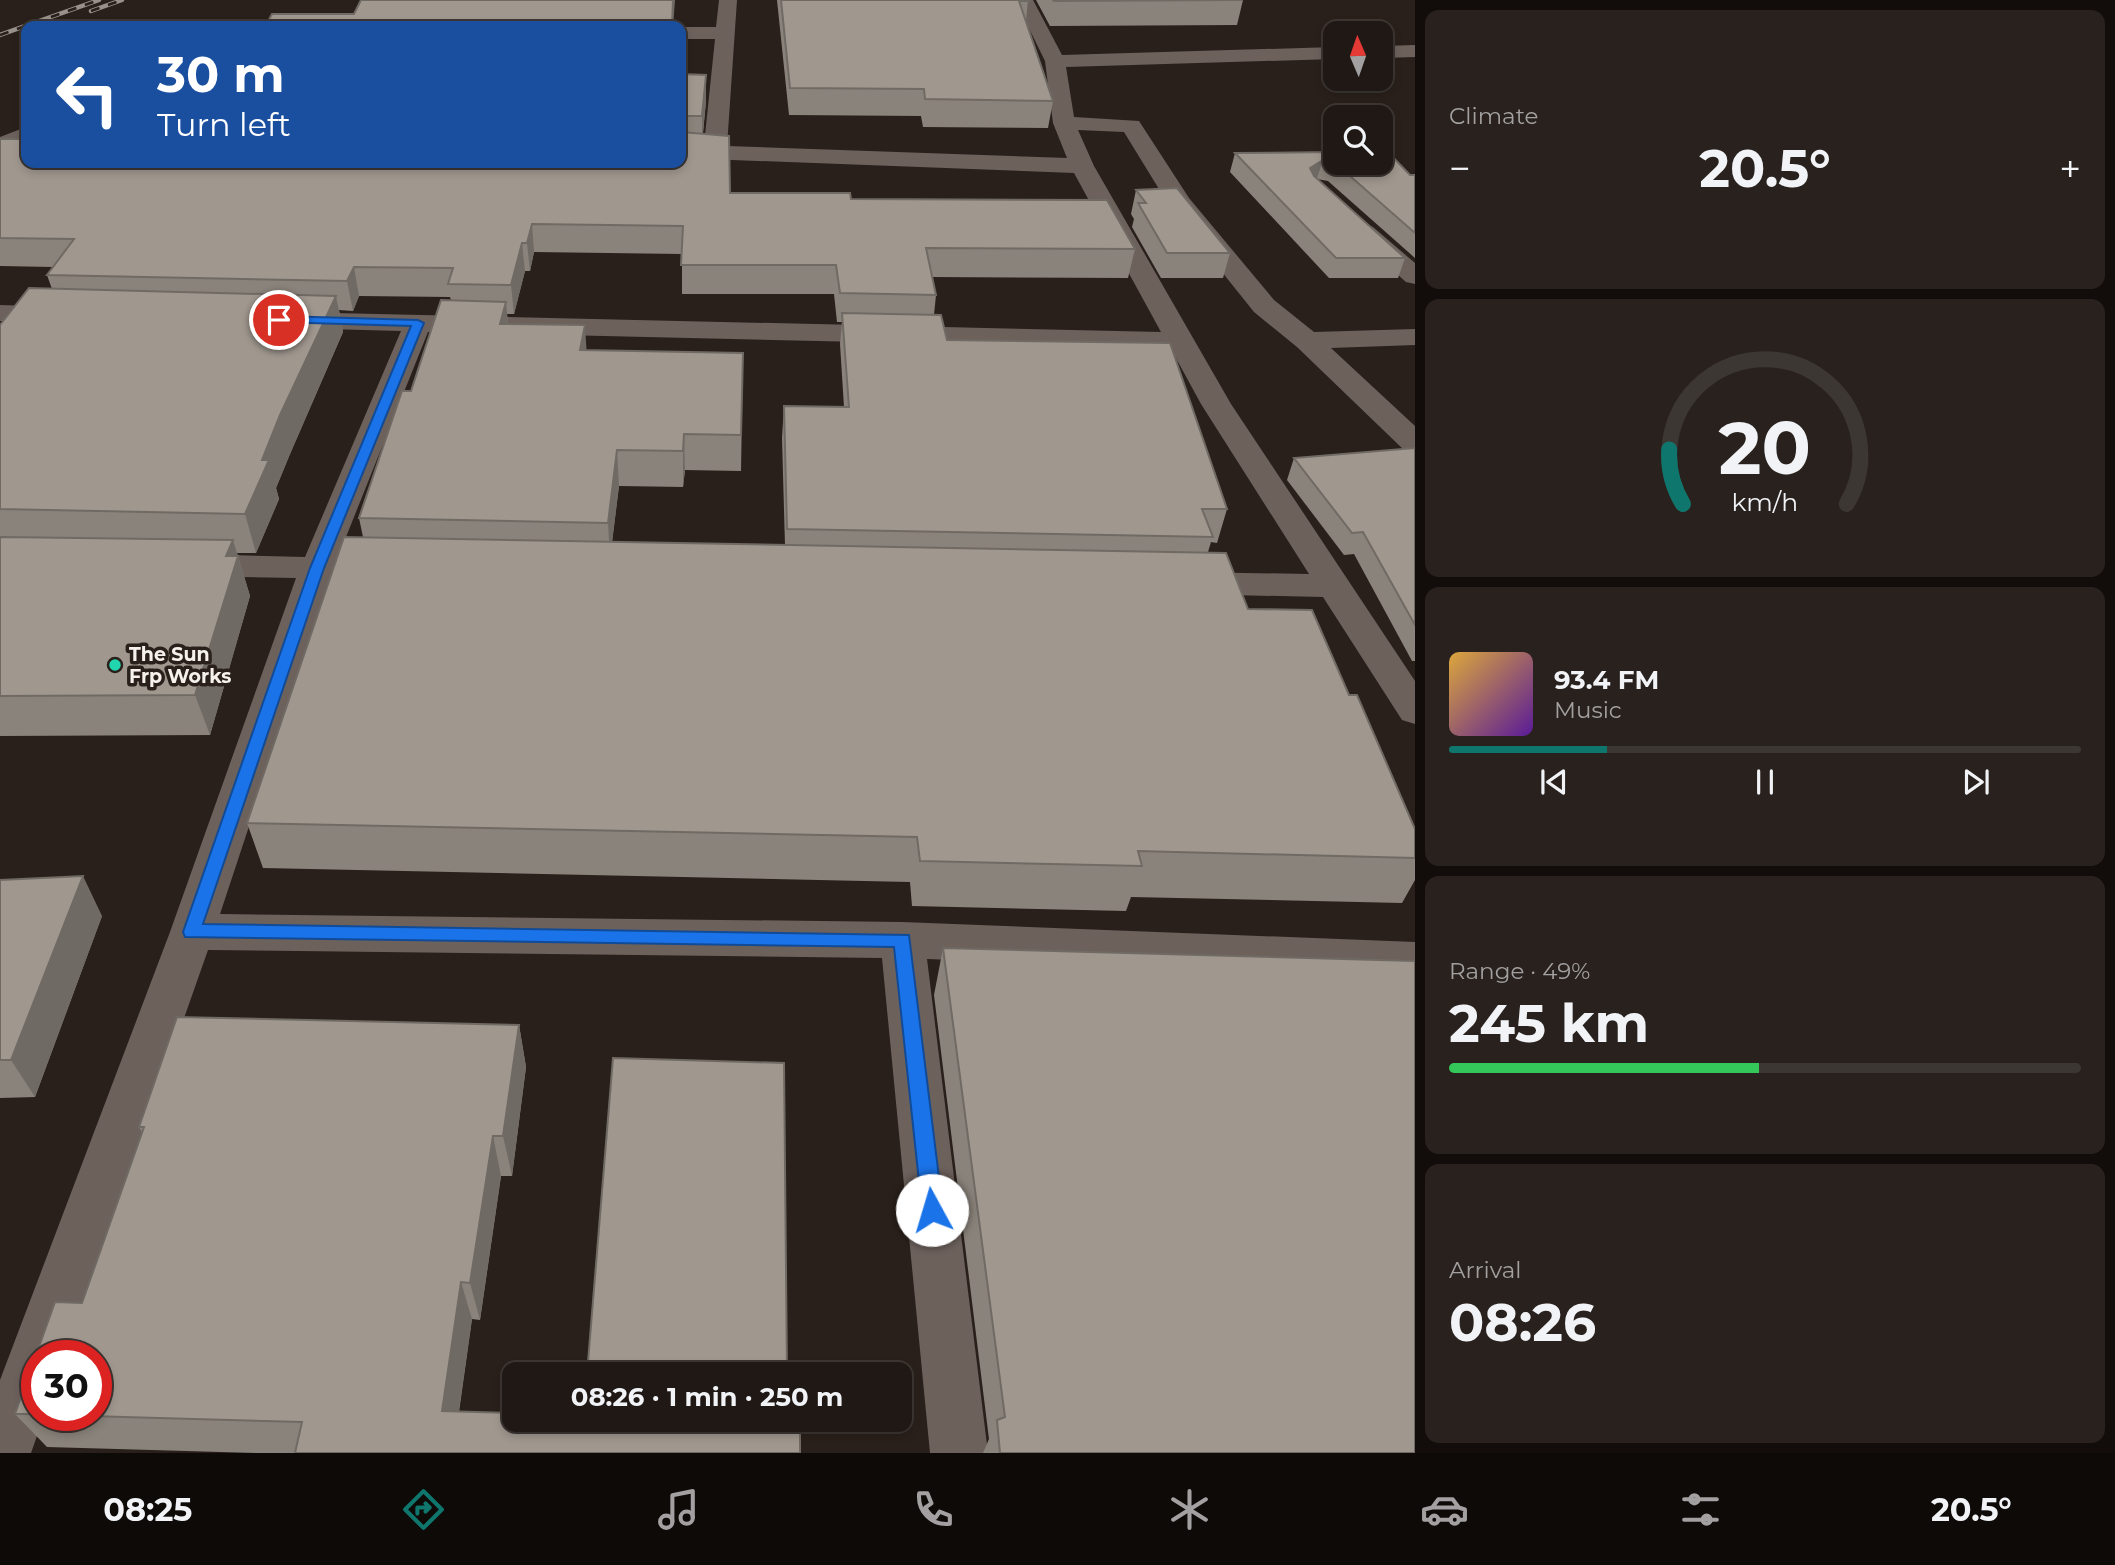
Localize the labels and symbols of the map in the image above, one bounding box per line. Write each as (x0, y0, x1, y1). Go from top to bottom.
north arrow (1323, 21, 1393, 91)
pin (249, 290, 309, 350)
place label: The Sun Frp Works (129, 643, 231, 688)
marker: The Sun Frp Works (107, 657, 123, 673)
position arrow (895, 1173, 969, 1247)
speed limit sign: 30 (21, 1340, 112, 1431)

